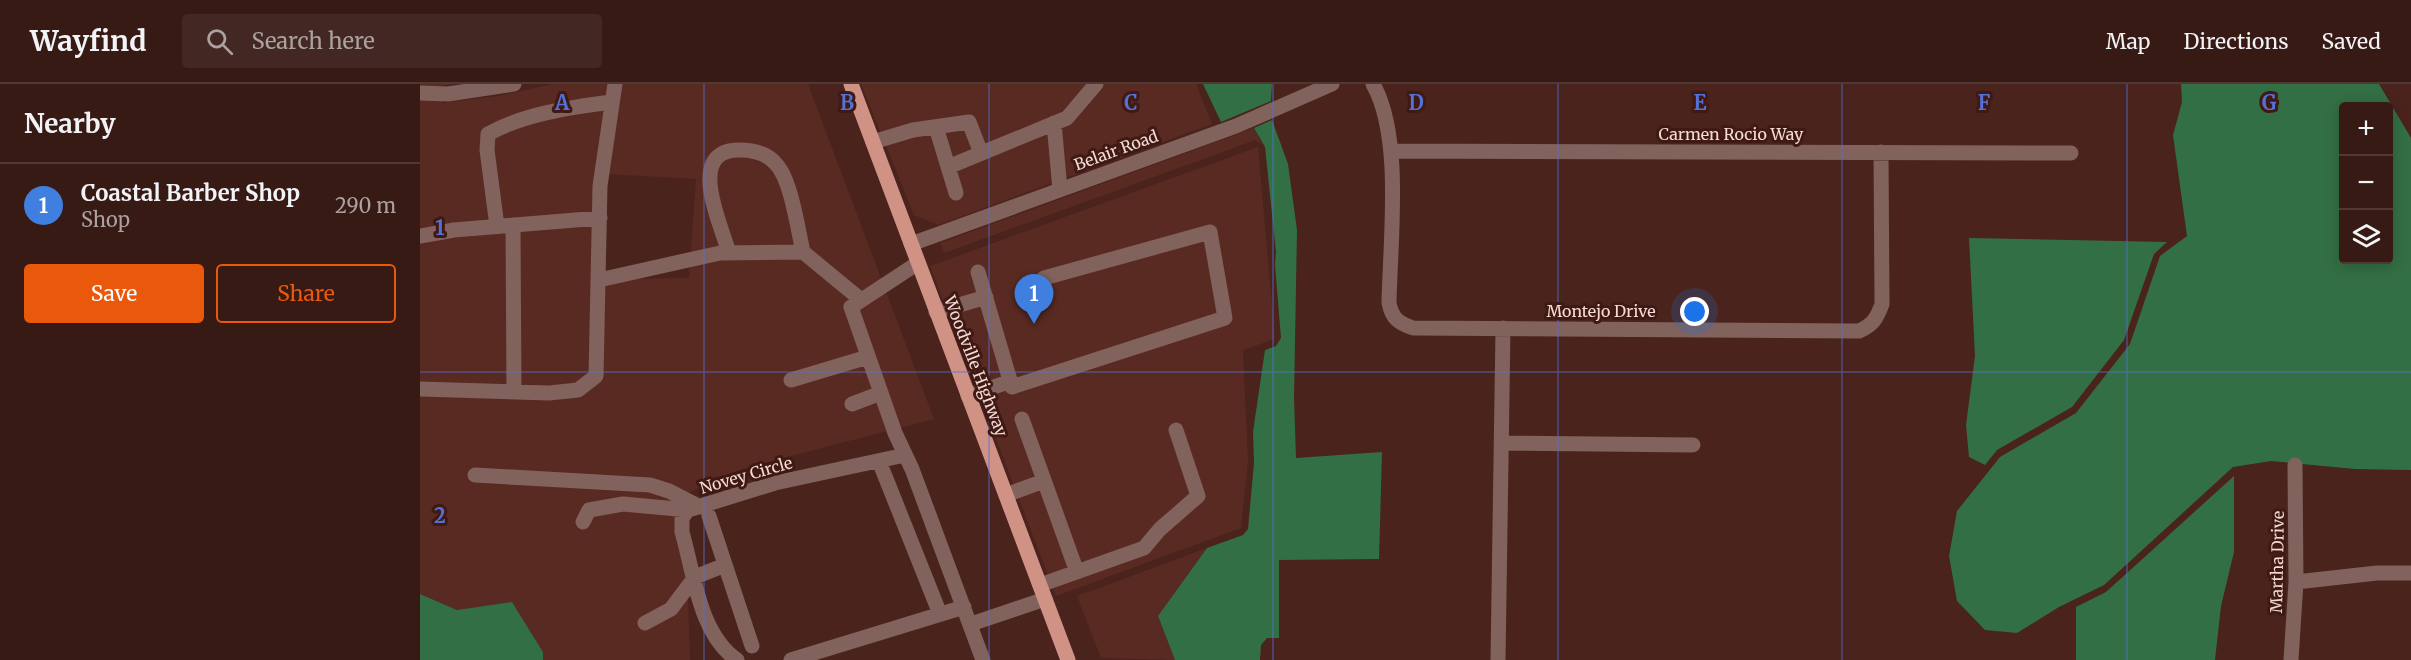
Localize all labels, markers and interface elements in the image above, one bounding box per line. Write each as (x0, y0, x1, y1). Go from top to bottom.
search box (182, 14, 602, 68)
text: Wayfind (30, 23, 146, 59)
icon: search (203, 25, 236, 58)
text: Search here (251, 27, 375, 55)
text: Map (2106, 28, 2150, 55)
text: Directions (2183, 28, 2288, 55)
text: Saved (2321, 28, 2381, 55)
text: A (554, 90, 570, 115)
text: B (840, 90, 854, 115)
text: C (1124, 90, 1138, 115)
text: D (1408, 90, 1424, 115)
text: E (1693, 90, 1707, 115)
text: F (1978, 90, 1991, 115)
text: G (2262, 90, 2277, 115)
map controls (2339, 102, 2393, 264)
button: + (2339, 102, 2393, 156)
text: Nearby (24, 107, 116, 140)
street label: Carmen Rocio Way (1659, 124, 1804, 144)
street label: Belair Road (1071, 125, 1161, 174)
button: − (2339, 156, 2393, 210)
text: Coastal Barber Shop (81, 179, 300, 207)
text: 1 (39, 193, 48, 218)
text: 290 m (335, 193, 396, 218)
text: Shop (81, 207, 130, 232)
button: layers (2339, 210, 2393, 264)
text: 1 (435, 215, 445, 240)
button: Save (24, 264, 204, 323)
button: Share (216, 264, 396, 323)
pin: 1 (1014, 274, 1054, 324)
street label: Woodville Highway (940, 292, 1012, 440)
your location (1680, 297, 1709, 326)
street label: Montejo Drive (1546, 301, 1656, 321)
street label: Novey Circle (697, 452, 795, 498)
text: 2 (434, 503, 446, 528)
street label: Martha Drive (2266, 511, 2288, 613)

